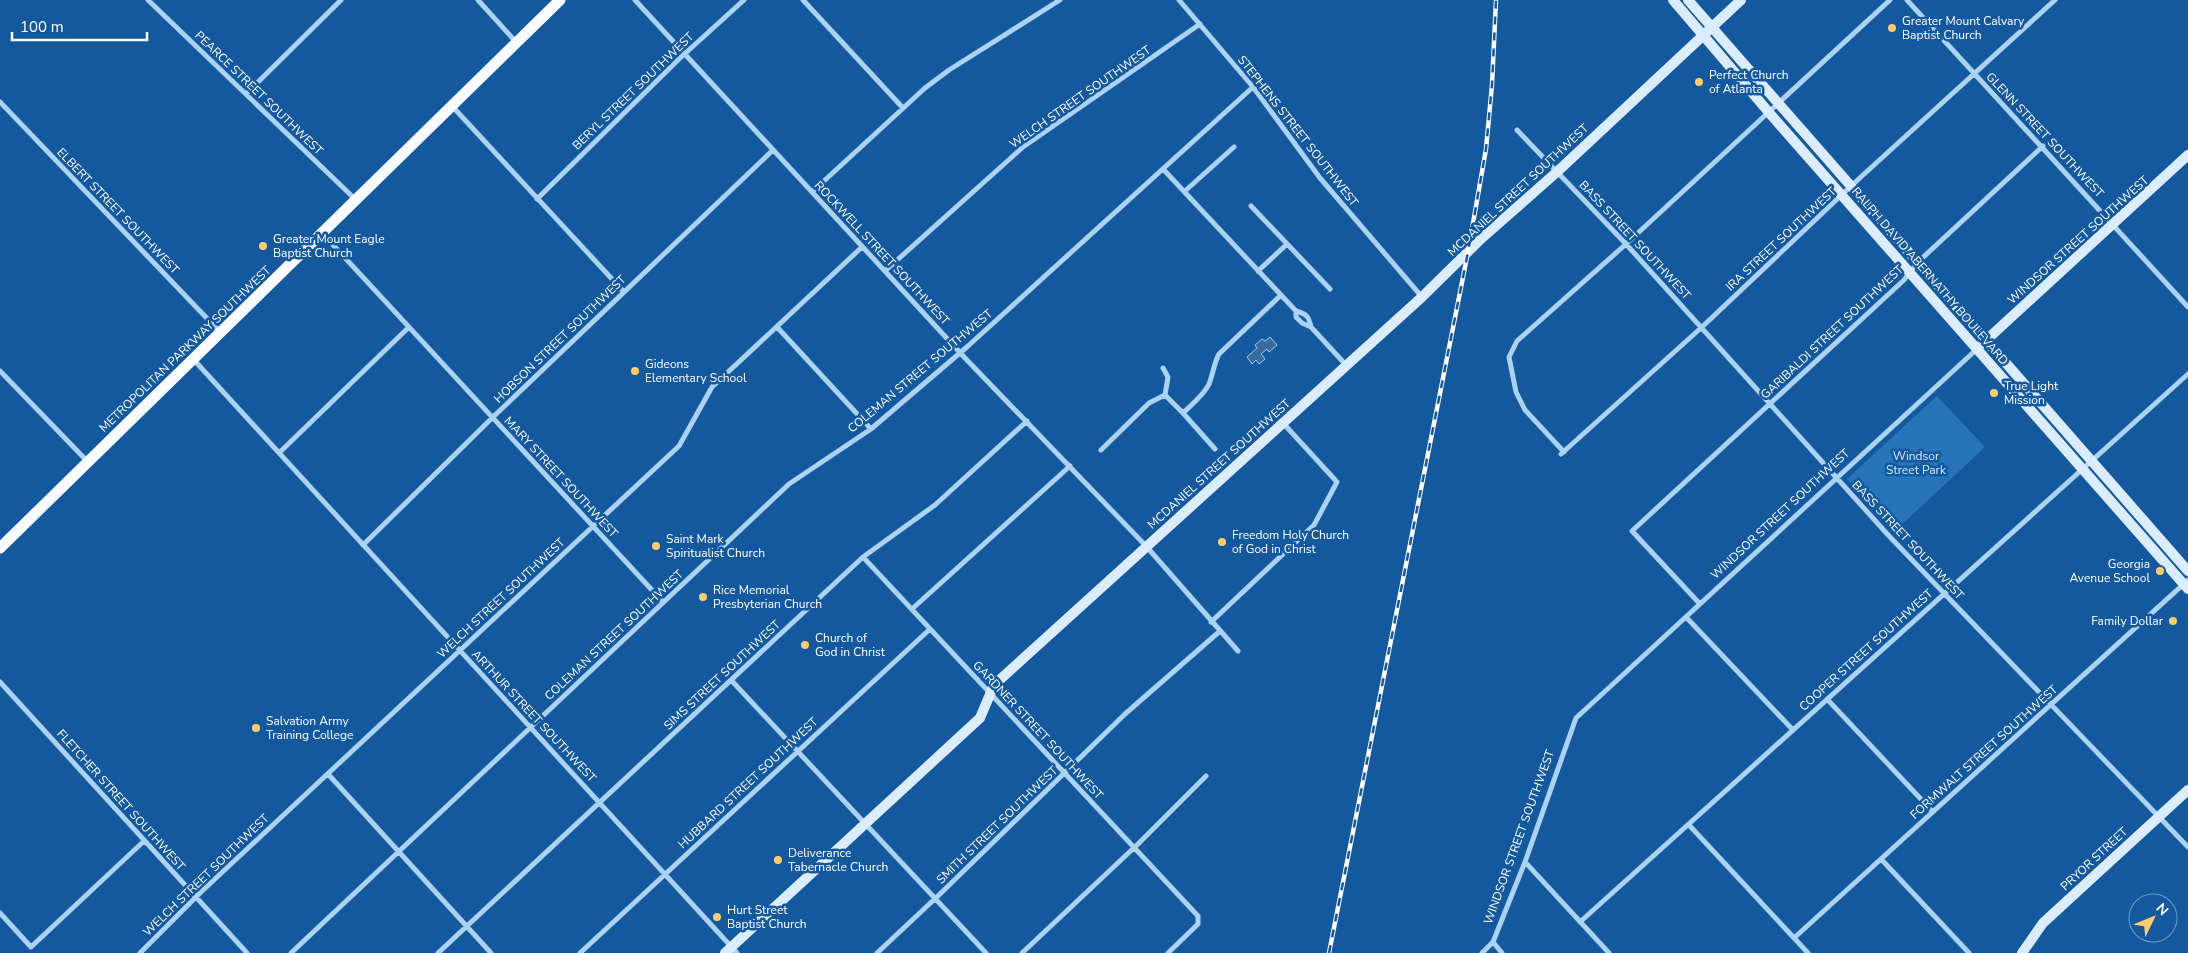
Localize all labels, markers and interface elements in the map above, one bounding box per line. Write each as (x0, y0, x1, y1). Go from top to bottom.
scale bar (12, 10, 148, 42)
place label: Greater Mount Calvary Baptist Church (1902, 13, 2025, 43)
text: 100 m (20, 17, 64, 37)
marker: Greater Mount Calvary Baptist Church (1886, 22, 1898, 34)
street label: PEARCE STREET SOUTHWEST (192, 27, 327, 159)
street label: BERYL STREET SOUTHWEST (569, 28, 698, 153)
street label: WELCH STREET SOUTHWEST (1006, 41, 1155, 152)
street label: STEPHENS STREET SOUTHWEST (1234, 52, 1362, 210)
place label: Perfect Church of Atlanta (1709, 67, 1789, 97)
street label: GLENN STREET SOUTHWEST (1983, 69, 2108, 202)
marker: Perfect Church of Atlanta (1693, 76, 1705, 88)
street label: MCDANIEL STREET SOUTHWEST (1444, 120, 1592, 260)
street label: ELBERT STREET SOUTHWEST (53, 144, 183, 278)
street label: WINDSOR STREET SOUTHWEST (2004, 172, 2152, 308)
street label: ROCKWELL STREET SOUTHWEST (811, 177, 954, 329)
street label: BASS STREET SOUTHWEST (1576, 177, 1695, 304)
street label: IRA STREET SOUTHWEST (1722, 183, 1840, 294)
street label: RALPH DAVID ABERNATHY BOULEVARD (1848, 184, 2012, 369)
place label: Greater Mount Eagle Baptist Church (273, 231, 385, 261)
marker: Greater Mount Eagle Baptist Church (257, 240, 269, 252)
street label: GARIBALDI STREET SOUTHWEST (1757, 261, 1907, 403)
street label: METROPOLITAN PARKWAY SOUTHWEST (96, 262, 275, 436)
street label: HOBSON STREET SOUTHWEST (490, 271, 630, 407)
street label: COLEMAN STREET SOUTHWEST (844, 305, 996, 436)
place label: Gideons Elementary School (645, 356, 747, 386)
marker: Gideons Elementary School (629, 365, 641, 377)
place label: True Light Mission (2004, 378, 2059, 408)
marker: True Light Mission (1988, 387, 2000, 399)
street label: MCDANIEL STREET SOUTHWEST (1144, 395, 1294, 533)
street label: MARY STREET SOUTHWEST (501, 413, 622, 542)
street label: WINDSOR STREET SOUTHWEST (1707, 445, 1854, 583)
park label: Windsor Street Park (1886, 448, 1947, 478)
street label: BASS STREET SOUTHWEST (1849, 477, 1968, 604)
place label: Freedom Holy Church of God in Christ (1232, 527, 1349, 557)
place label: Saint Mark Spiritualist Church (666, 531, 765, 561)
street label: WELCH STREET SOUTHWEST (434, 534, 569, 662)
marker: Freedom Holy Church of God in Christ (1216, 536, 1228, 548)
marker: Saint Mark Spiritualist Church (650, 540, 662, 552)
place label: Georgia Avenue School (2069, 556, 2150, 586)
marker: Georgia Avenue School (2154, 565, 2166, 577)
street label: COLEMAN STREET SOUTHWEST (541, 566, 687, 704)
place label: Rice Memorial Presbyterian Church (713, 582, 822, 612)
street label: COOPER STREET SOUTHWEST (1796, 585, 1937, 714)
marker: Rice Memorial Presbyterian Church (697, 591, 709, 603)
place label: Family Dollar (2091, 613, 2164, 629)
marker: Family Dollar (2167, 615, 2179, 627)
street label: SIMS STREET SOUTHWEST (660, 616, 784, 733)
place label: Church of God in Christ (815, 630, 886, 660)
marker: Church of God in Christ (799, 639, 811, 651)
street label: ARTHUR STREET SOUTHWEST (468, 646, 600, 786)
street label: GARDNER STREET SOUTHWEST (969, 657, 1107, 803)
street label: FORMWALT STREET SOUTHWEST (1907, 681, 2062, 823)
place label: Salvation Army Training College (266, 713, 353, 743)
street label: HUBBARD STREET SOUTHWEST (675, 713, 822, 852)
marker: Salvation Army Training College (250, 722, 262, 734)
street label: FLETCHER STREET SOUTHWEST (53, 726, 189, 875)
street label: WINDSOR STREET SOUTHWEST (1480, 747, 1558, 926)
street label: SMITH STREET SOUTHWEST (933, 762, 1062, 887)
street label: WELCH STREET SOUTHWEST (140, 810, 273, 940)
street label: PRYOR STREET (2057, 823, 2131, 894)
place label: Deliverance Tabernacle Church (788, 845, 888, 875)
marker: Deliverance Tabernacle Church (772, 854, 784, 866)
north arrow (2128, 893, 2178, 943)
text: N (2152, 899, 2173, 920)
place label: Hurt Street Baptist Church (727, 902, 807, 932)
marker: Hurt Street Baptist Church (711, 911, 723, 923)

